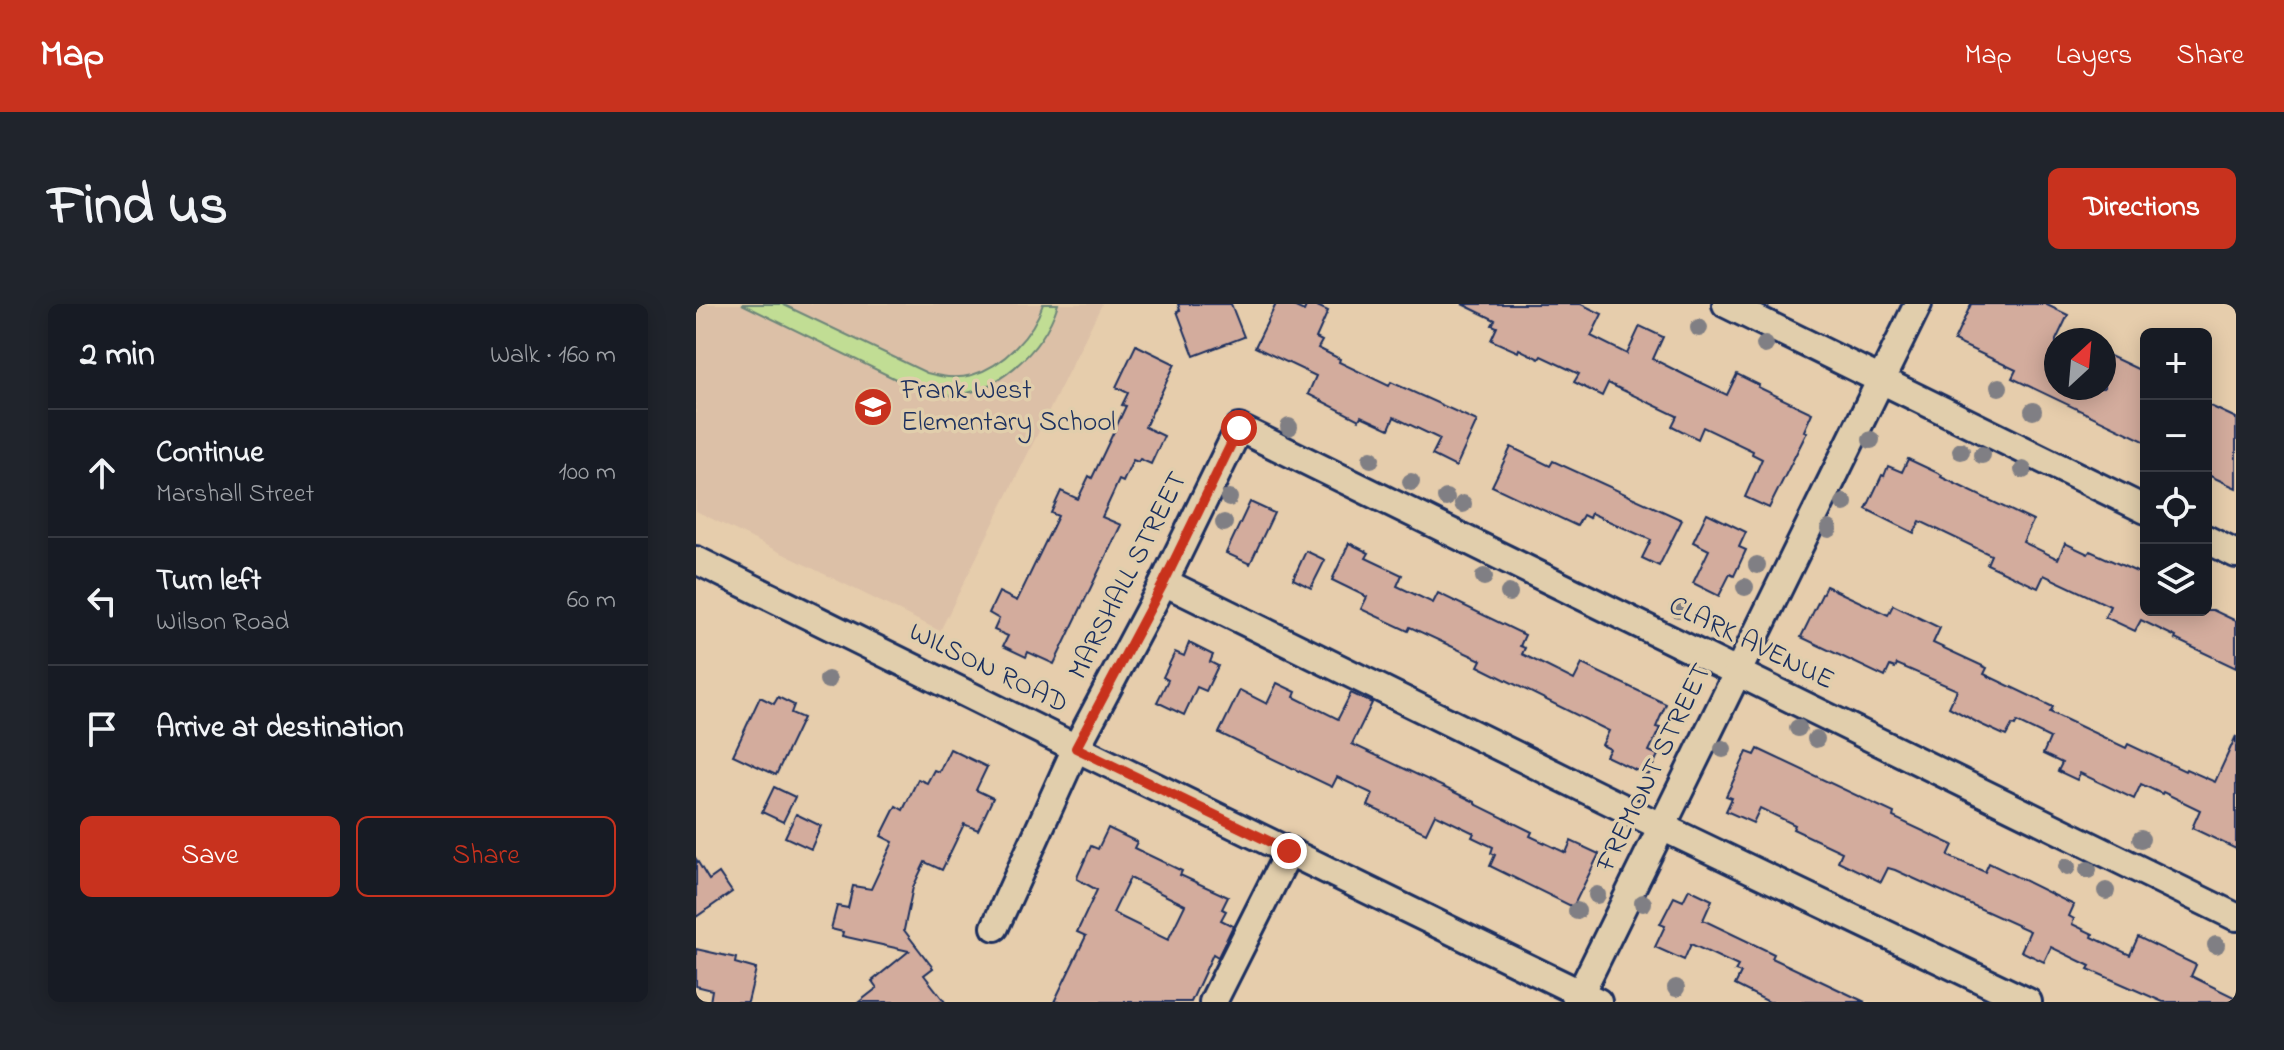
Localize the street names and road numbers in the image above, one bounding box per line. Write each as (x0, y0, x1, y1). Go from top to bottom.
street label: MARSHALL STREET (1059, 465, 1199, 687)
street label: CLARK AVENUE (1661, 586, 1841, 702)
street label: WILSON ROAD (901, 613, 1075, 725)
street label: FREMONT STREET (1586, 657, 1723, 880)

